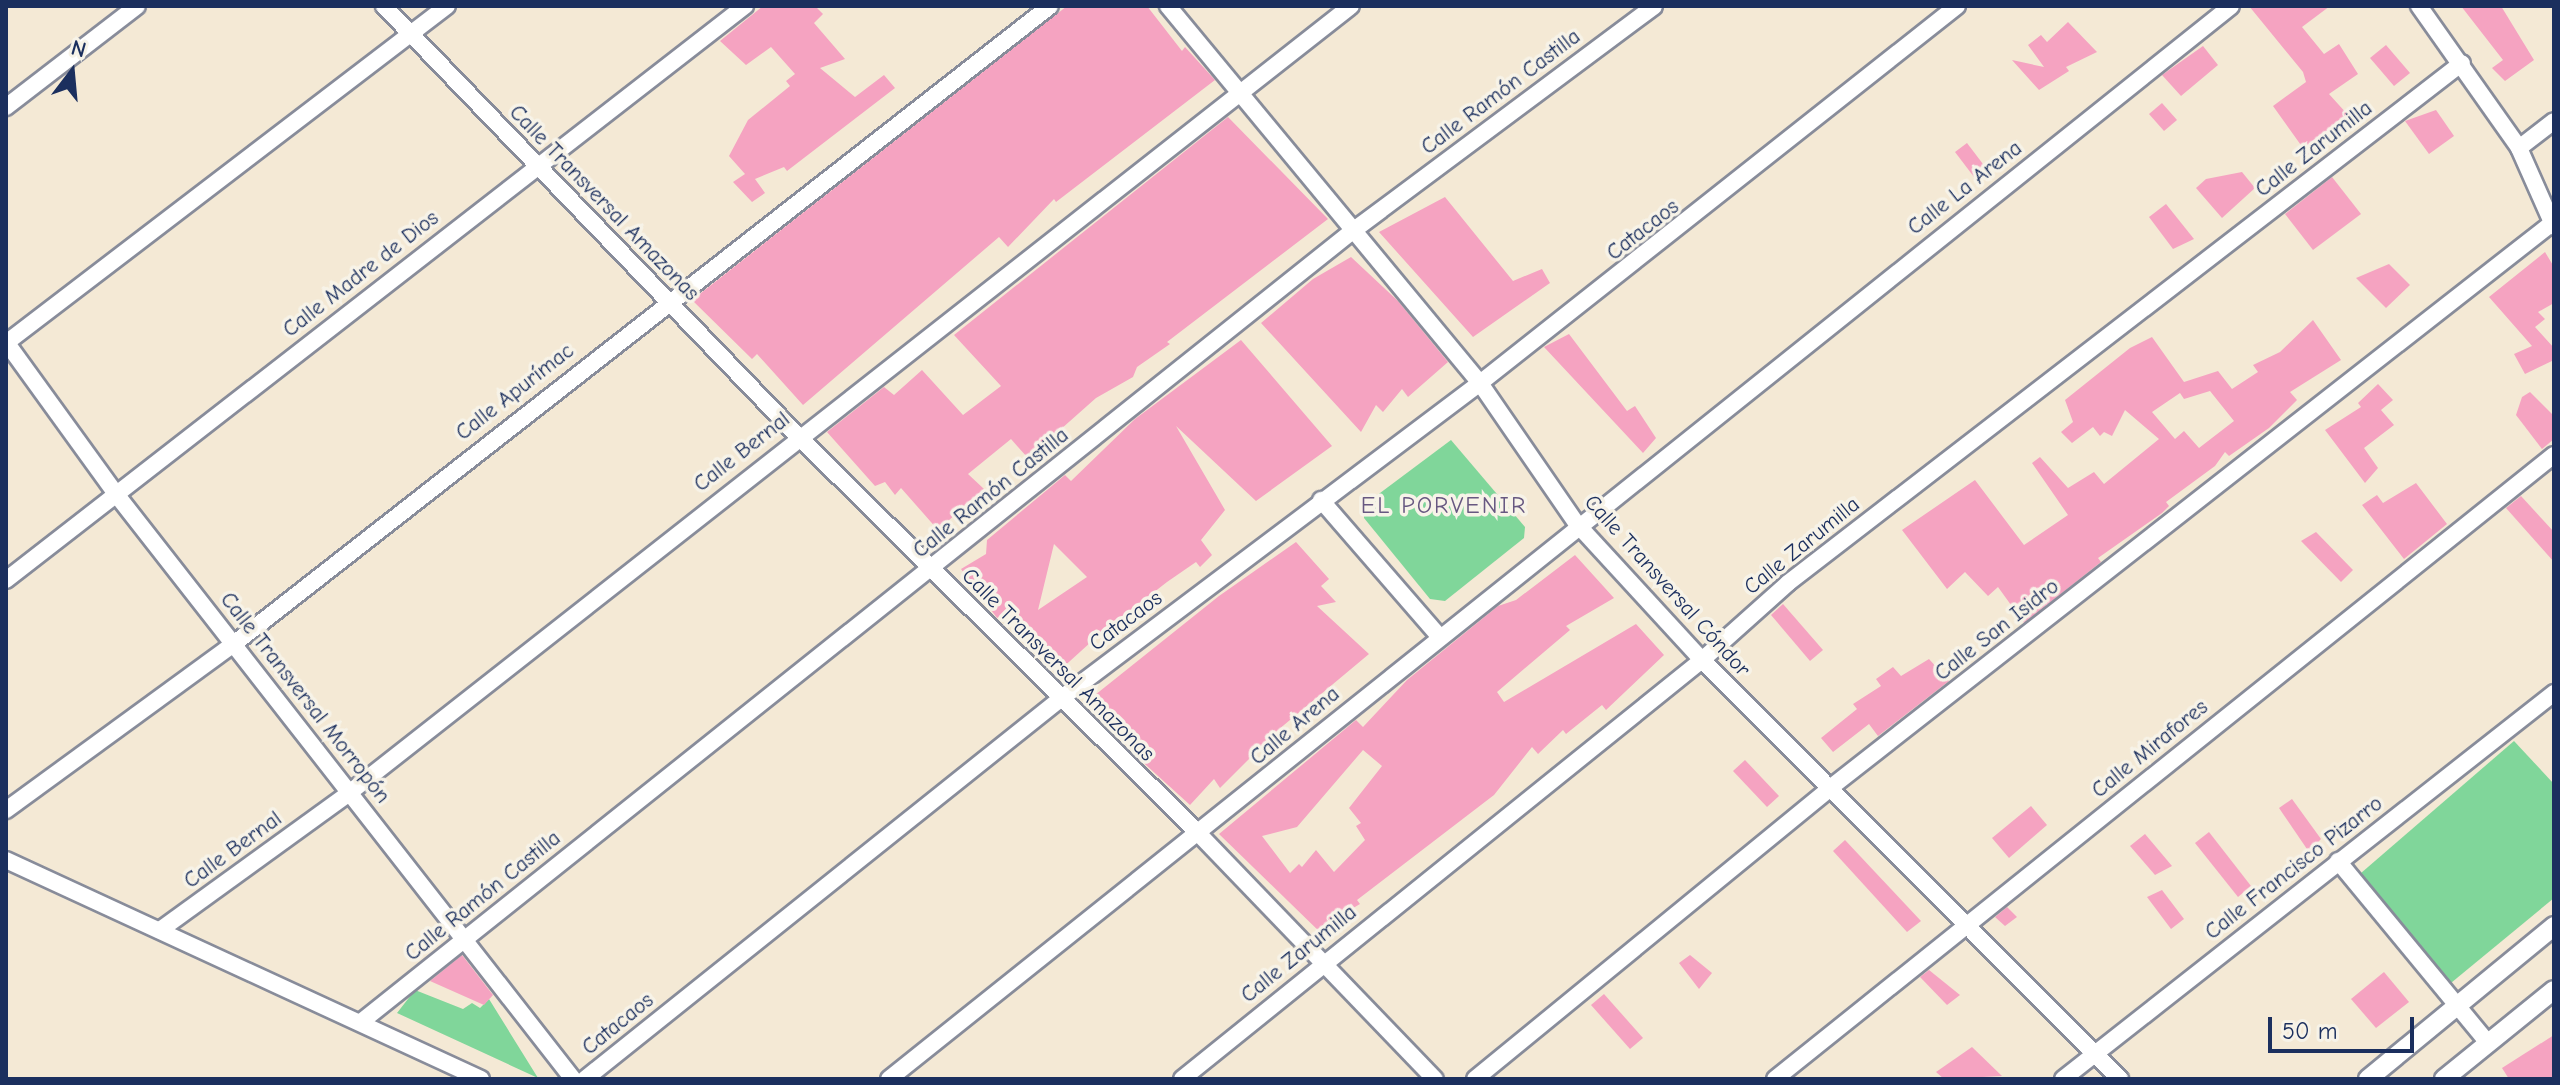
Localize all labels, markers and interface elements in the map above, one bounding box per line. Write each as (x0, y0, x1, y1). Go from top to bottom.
street label: Calle Ramón Castilla (1416, 23, 1586, 161)
north arrow (32, 32, 112, 112)
text: N (68, 34, 89, 63)
street label: Calle Zarumilla (2250, 95, 2378, 203)
street label: Calle Transversal Amazonas (503, 100, 705, 306)
street label: Calle La Arena (1903, 135, 2027, 241)
street label: Catacaos (1602, 194, 1684, 266)
street label: Calle Madre de Dios (278, 205, 444, 343)
street label: Calle Apurímac (451, 338, 579, 446)
street label: Calle Bernal (689, 406, 795, 498)
street label: Calle Ramón Castilla (908, 422, 1074, 564)
street label: Calle Transversal Cóndor (1578, 490, 1756, 682)
street label: Calle Zarumilla (1739, 491, 1865, 601)
district label: EL PORVENIR (1361, 492, 1527, 520)
street label: Calle Transversal Amazonas (956, 563, 1160, 767)
street label: Calle San Isidro (1930, 573, 2064, 687)
street label: Catacaos (1084, 585, 1168, 657)
street label: Calle Transversal Morropón (214, 587, 396, 809)
street label: Calle Arena (1245, 681, 1345, 771)
street label: Calle Mirafores (2087, 694, 2213, 804)
street label: Calle Francisco Pizarro (2200, 790, 2388, 946)
street label: Calle Bernal (179, 806, 287, 894)
street label: Calle Ramón Castilla (400, 825, 566, 967)
street label: Calle Zarumilla (1236, 899, 1362, 1009)
street label: Catacaos (577, 987, 659, 1061)
scale bar (2272, 1001, 2418, 1051)
text: 50 m (2282, 1017, 2338, 1045)

